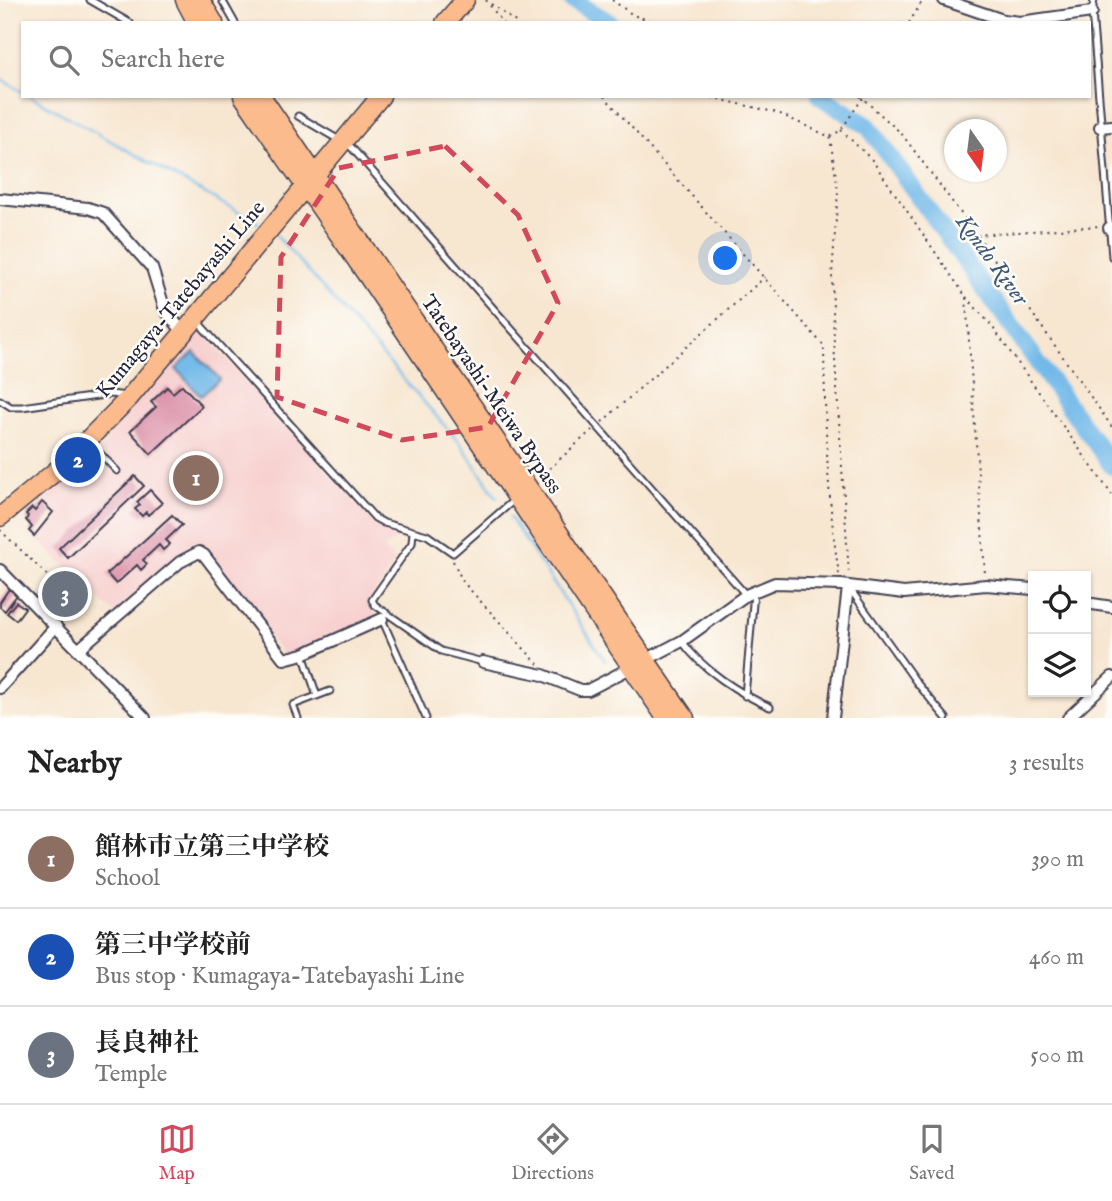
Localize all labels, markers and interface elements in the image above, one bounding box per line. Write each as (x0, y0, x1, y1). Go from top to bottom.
search box (21, 21, 1091, 98)
icon: search (45, 41, 83, 79)
text: Search here (101, 43, 225, 76)
north arrow (944, 119, 1007, 182)
street label: Kumagaya-Tatebayashi Line (91, 195, 272, 404)
water label: Kondo River (948, 208, 1035, 312)
your location (708, 241, 742, 275)
street label: Tatebayashi-Meiwa Bypass (414, 290, 568, 500)
pin: 2 (55, 434, 101, 486)
pin: 1 (173, 452, 219, 504)
pin: 3 (42, 568, 88, 620)
map controls (1028, 571, 1091, 697)
button: locate (1028, 571, 1091, 634)
button: layers (1028, 634, 1091, 697)
text: Nearby (28, 745, 121, 783)
text: 3 results (1009, 749, 1084, 778)
text: 館林市立第三中学校 (95, 831, 329, 864)
text: 1 (47, 845, 55, 874)
text: 390 m (1031, 845, 1084, 874)
text: School (95, 864, 160, 893)
text: 第三中学校前 (95, 929, 251, 962)
text: 2 (46, 943, 56, 972)
text: 460 m (1029, 943, 1084, 972)
text: Bus stop · Kumagaya-Tatebayashi Line (95, 962, 465, 991)
text: 長良神社 (95, 1027, 199, 1060)
text: 3 (47, 1041, 55, 1070)
text: 500 m (1030, 1041, 1084, 1070)
text: Temple (95, 1060, 167, 1089)
tab: Map (158, 1120, 196, 1186)
tab: Directions (511, 1120, 594, 1186)
tab: Saved (909, 1120, 954, 1186)

